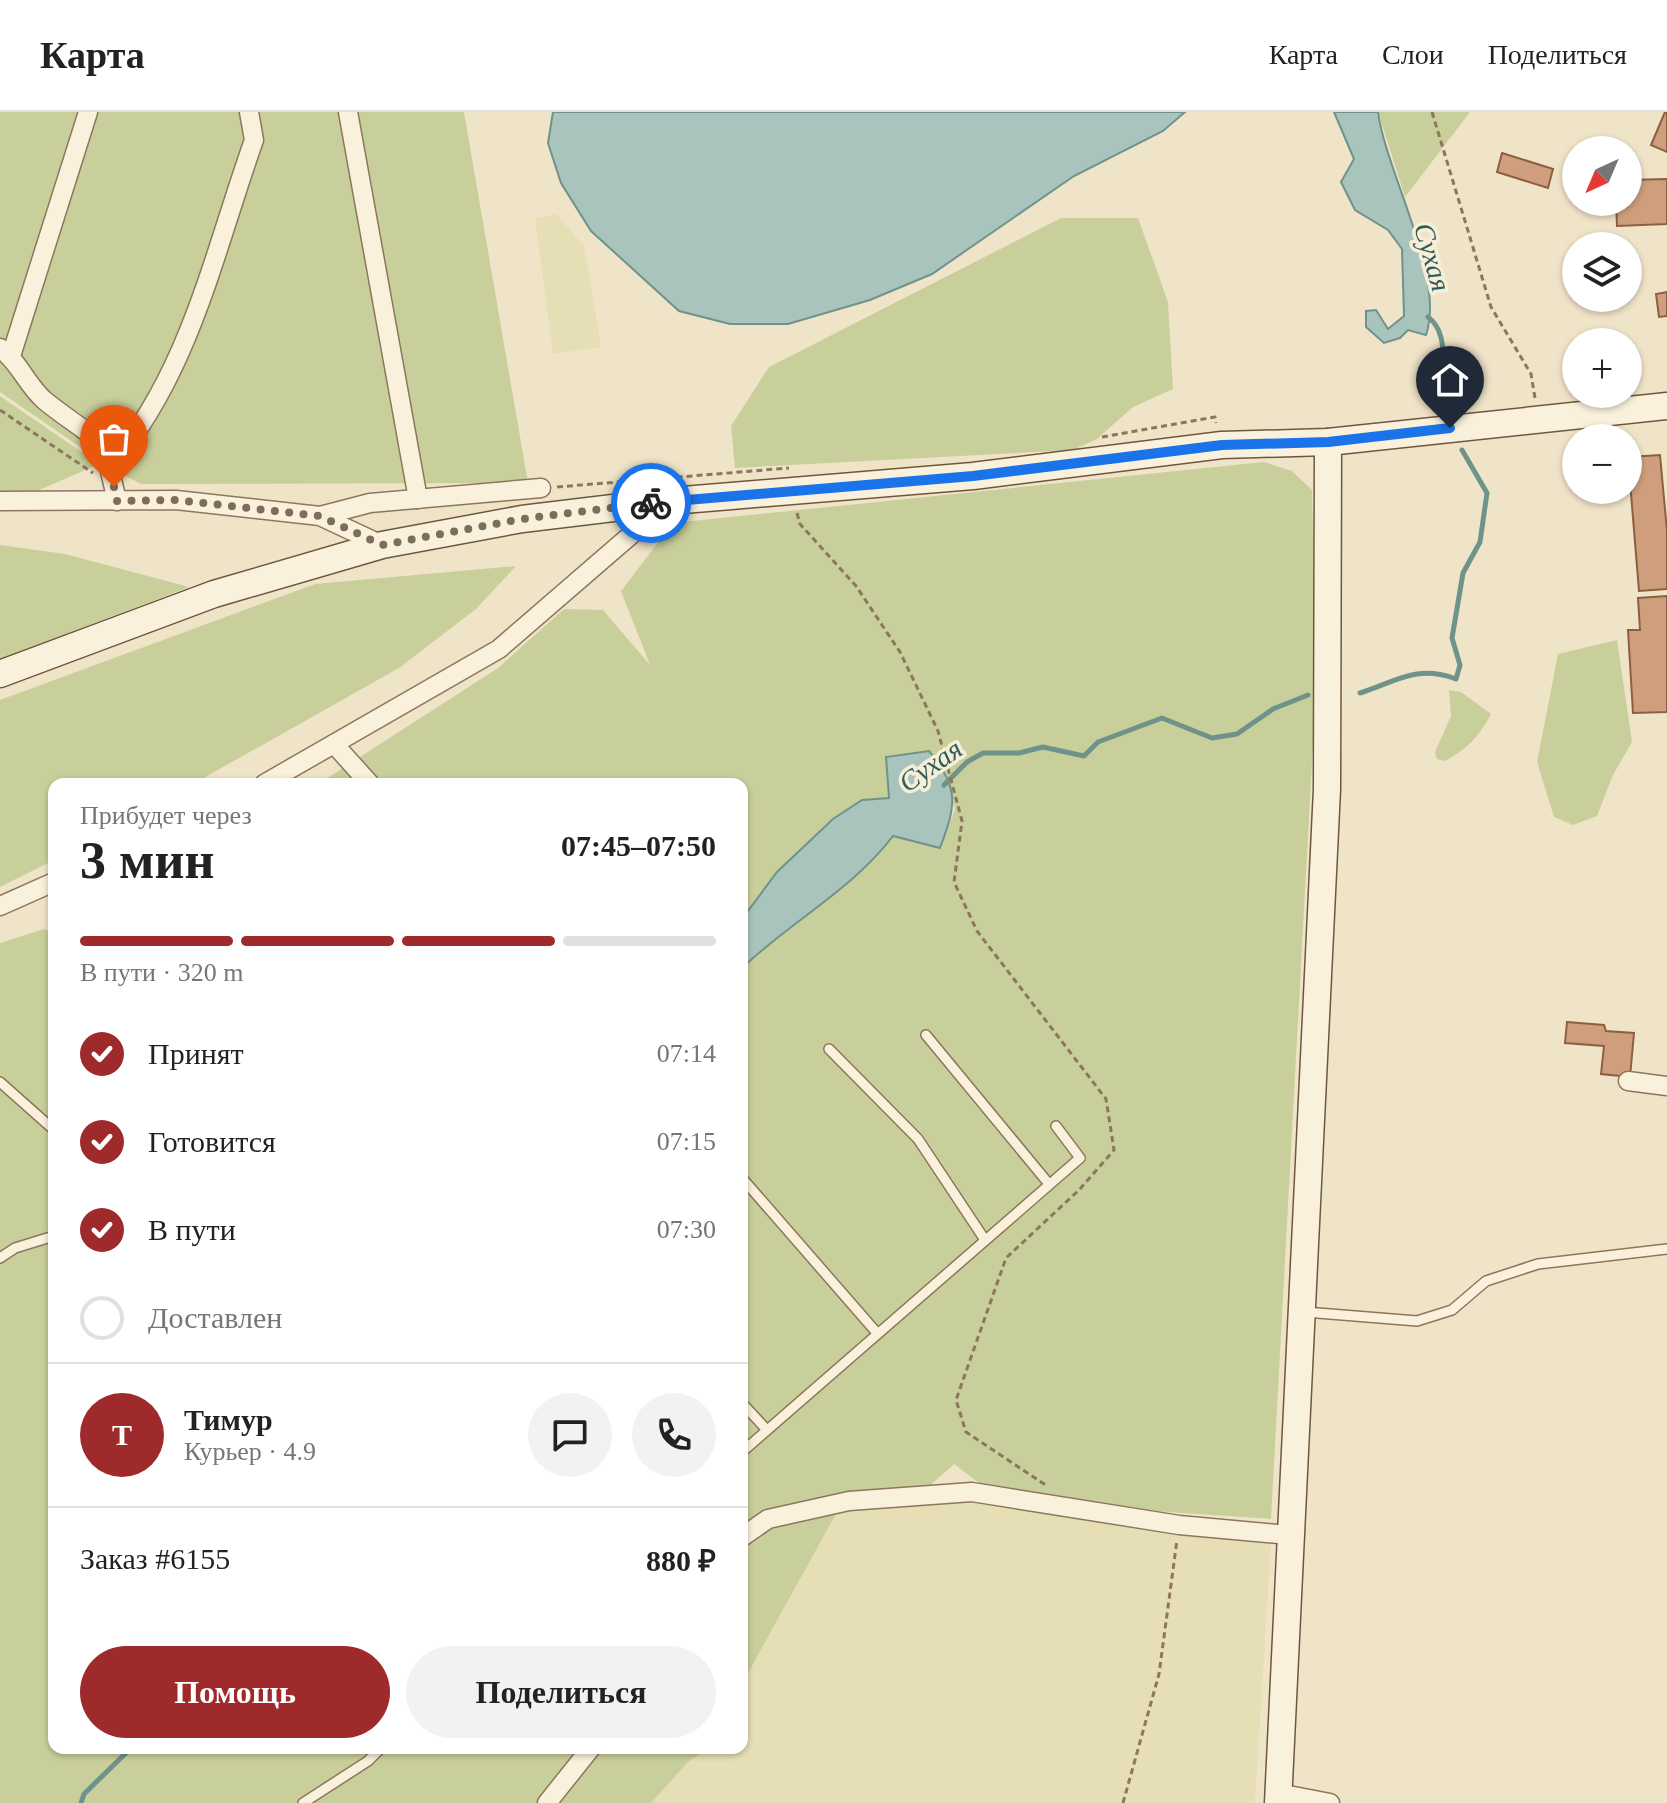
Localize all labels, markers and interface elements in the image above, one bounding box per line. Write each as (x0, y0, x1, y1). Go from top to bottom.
text: Карта (40, 34, 145, 76)
text: Карта (1269, 39, 1338, 70)
text: Слои (1382, 39, 1444, 70)
text: Поделиться (1488, 39, 1627, 70)
north arrow (1562, 136, 1642, 216)
map controls (1562, 136, 1642, 504)
water label: Сухая (1408, 219, 1457, 295)
button: layers (1562, 232, 1642, 312)
button: + (1562, 328, 1642, 408)
pin (1416, 346, 1484, 428)
icon: home (1428, 358, 1472, 402)
pin (80, 405, 148, 487)
icon: bag (92, 417, 136, 461)
button: − (1562, 424, 1642, 504)
courier (611, 463, 691, 543)
icon: bike (629, 481, 673, 525)
water label: Сухая (893, 733, 968, 798)
text: Прибудет через (80, 801, 252, 830)
text: 07:45–07:50 (561, 829, 716, 862)
text: 3 мин (80, 832, 214, 889)
text: В пути · 320 m (80, 958, 243, 987)
icon: check (80, 1032, 124, 1076)
text: Принят (148, 1037, 244, 1070)
text: 07:14 (657, 1039, 716, 1068)
icon: check (80, 1120, 124, 1164)
text: Готовится (148, 1125, 276, 1158)
text: 07:15 (657, 1127, 716, 1156)
icon: check (80, 1208, 124, 1252)
text: В пути (148, 1213, 236, 1246)
text: 07:30 (657, 1215, 716, 1244)
text: Доставлен (148, 1301, 282, 1334)
button: chat (528, 1393, 612, 1477)
button: phone (632, 1393, 716, 1477)
text: Тимур (184, 1403, 273, 1436)
text: Т (112, 1418, 132, 1451)
text: Курьер · 4.9 (184, 1437, 316, 1466)
text: Заказ #6155 (80, 1542, 230, 1575)
text: 880 ₽ (646, 1544, 716, 1577)
button: Помощь (80, 1646, 390, 1738)
button: Поделиться (406, 1646, 716, 1738)

